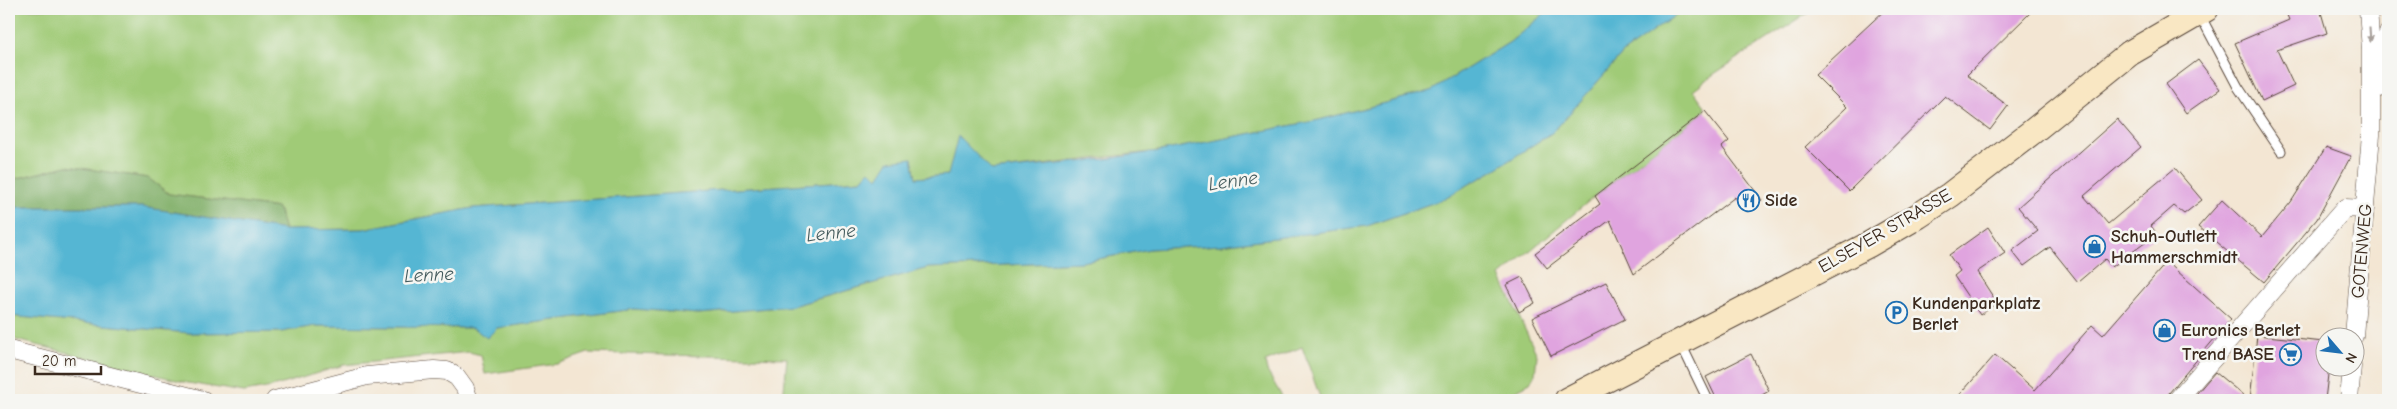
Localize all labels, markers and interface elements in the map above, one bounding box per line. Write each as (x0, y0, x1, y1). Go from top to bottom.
one-way arrow (2366, 28, 2374, 44)
water label: Lenne (1207, 167, 1260, 195)
street label: ELSEYER STRASSE (1815, 184, 1955, 278)
restaurant icon: Side (1737, 188, 1761, 212)
place label: Side (1765, 190, 1798, 211)
street label: GOTENWEG (2347, 203, 2377, 299)
water label: Lenne (805, 219, 857, 247)
place label: Schuh-Outlett Hammerschmidt (2111, 226, 2238, 268)
shop icon: Schuh-Outlett Hammerschmidt (2083, 234, 2107, 258)
water label: Lenne (404, 263, 455, 287)
place label: Kundenparkplatz Berlet (1912, 293, 2040, 335)
parking icon: Kundenparkplatz Berlet (1884, 301, 1908, 325)
shop icon: Euronics Berlet (2153, 318, 2177, 342)
place label: Euronics Berlet (2181, 320, 2301, 341)
north arrow (2314, 326, 2364, 376)
supermarket icon: Trend BASE (2278, 342, 2302, 366)
scale bar (35, 344, 101, 376)
place label: Trend BASE (2182, 344, 2274, 365)
text: N (2341, 350, 2361, 366)
text: 20 m (42, 352, 76, 370)

